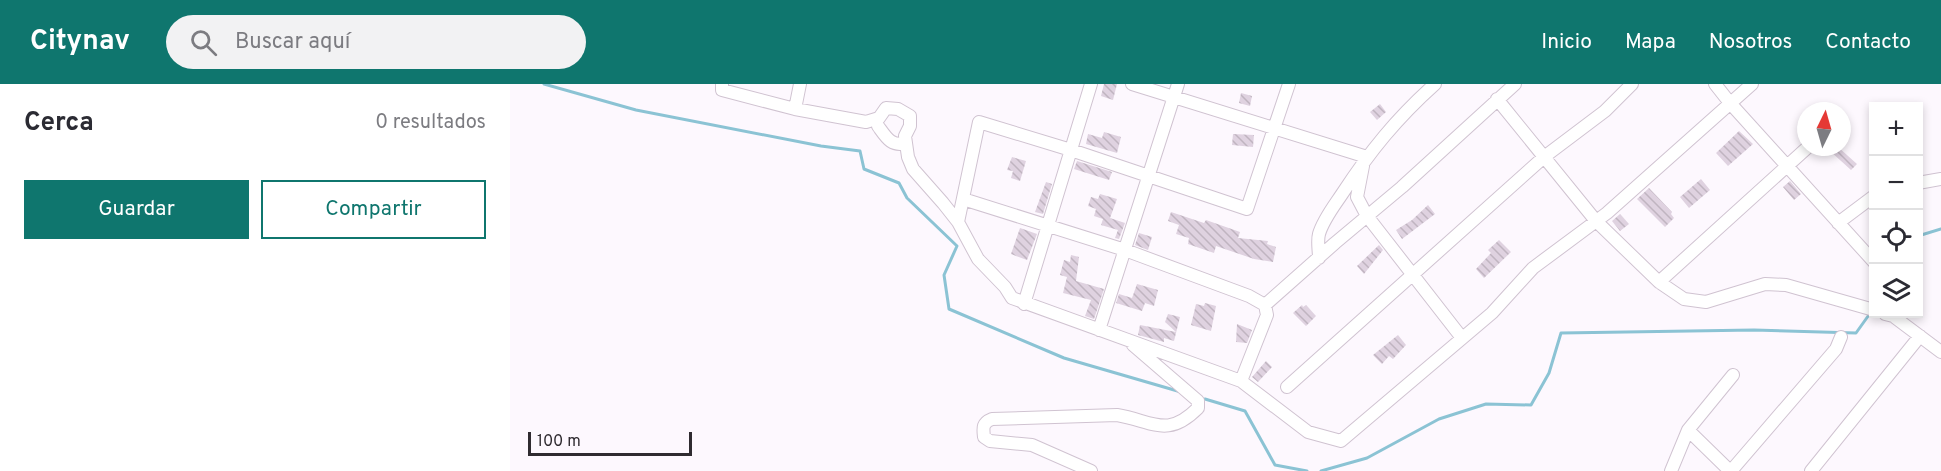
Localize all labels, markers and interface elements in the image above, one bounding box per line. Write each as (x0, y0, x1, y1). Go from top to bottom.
search box (166, 15, 586, 69)
text: Citynav (30, 24, 130, 60)
icon: search (187, 26, 220, 59)
text: Buscar aquí (235, 29, 350, 56)
text: Inicio (1541, 29, 1592, 56)
text: Mapa (1625, 29, 1676, 56)
text: Nosotros (1709, 29, 1792, 56)
text: Contacto (1825, 29, 1911, 56)
north arrow (1797, 102, 1851, 156)
map controls (1869, 102, 1923, 318)
button: + (1869, 102, 1923, 156)
text: Cerca (24, 107, 94, 140)
text: 0 resultados (375, 110, 486, 136)
button: − (1869, 156, 1923, 210)
button: Guardar (24, 180, 249, 239)
button: Compartir (261, 180, 486, 239)
button: locate (1869, 210, 1923, 264)
button: layers (1869, 264, 1923, 318)
scale bar (528, 429, 692, 456)
text: 100 m (537, 432, 581, 452)

